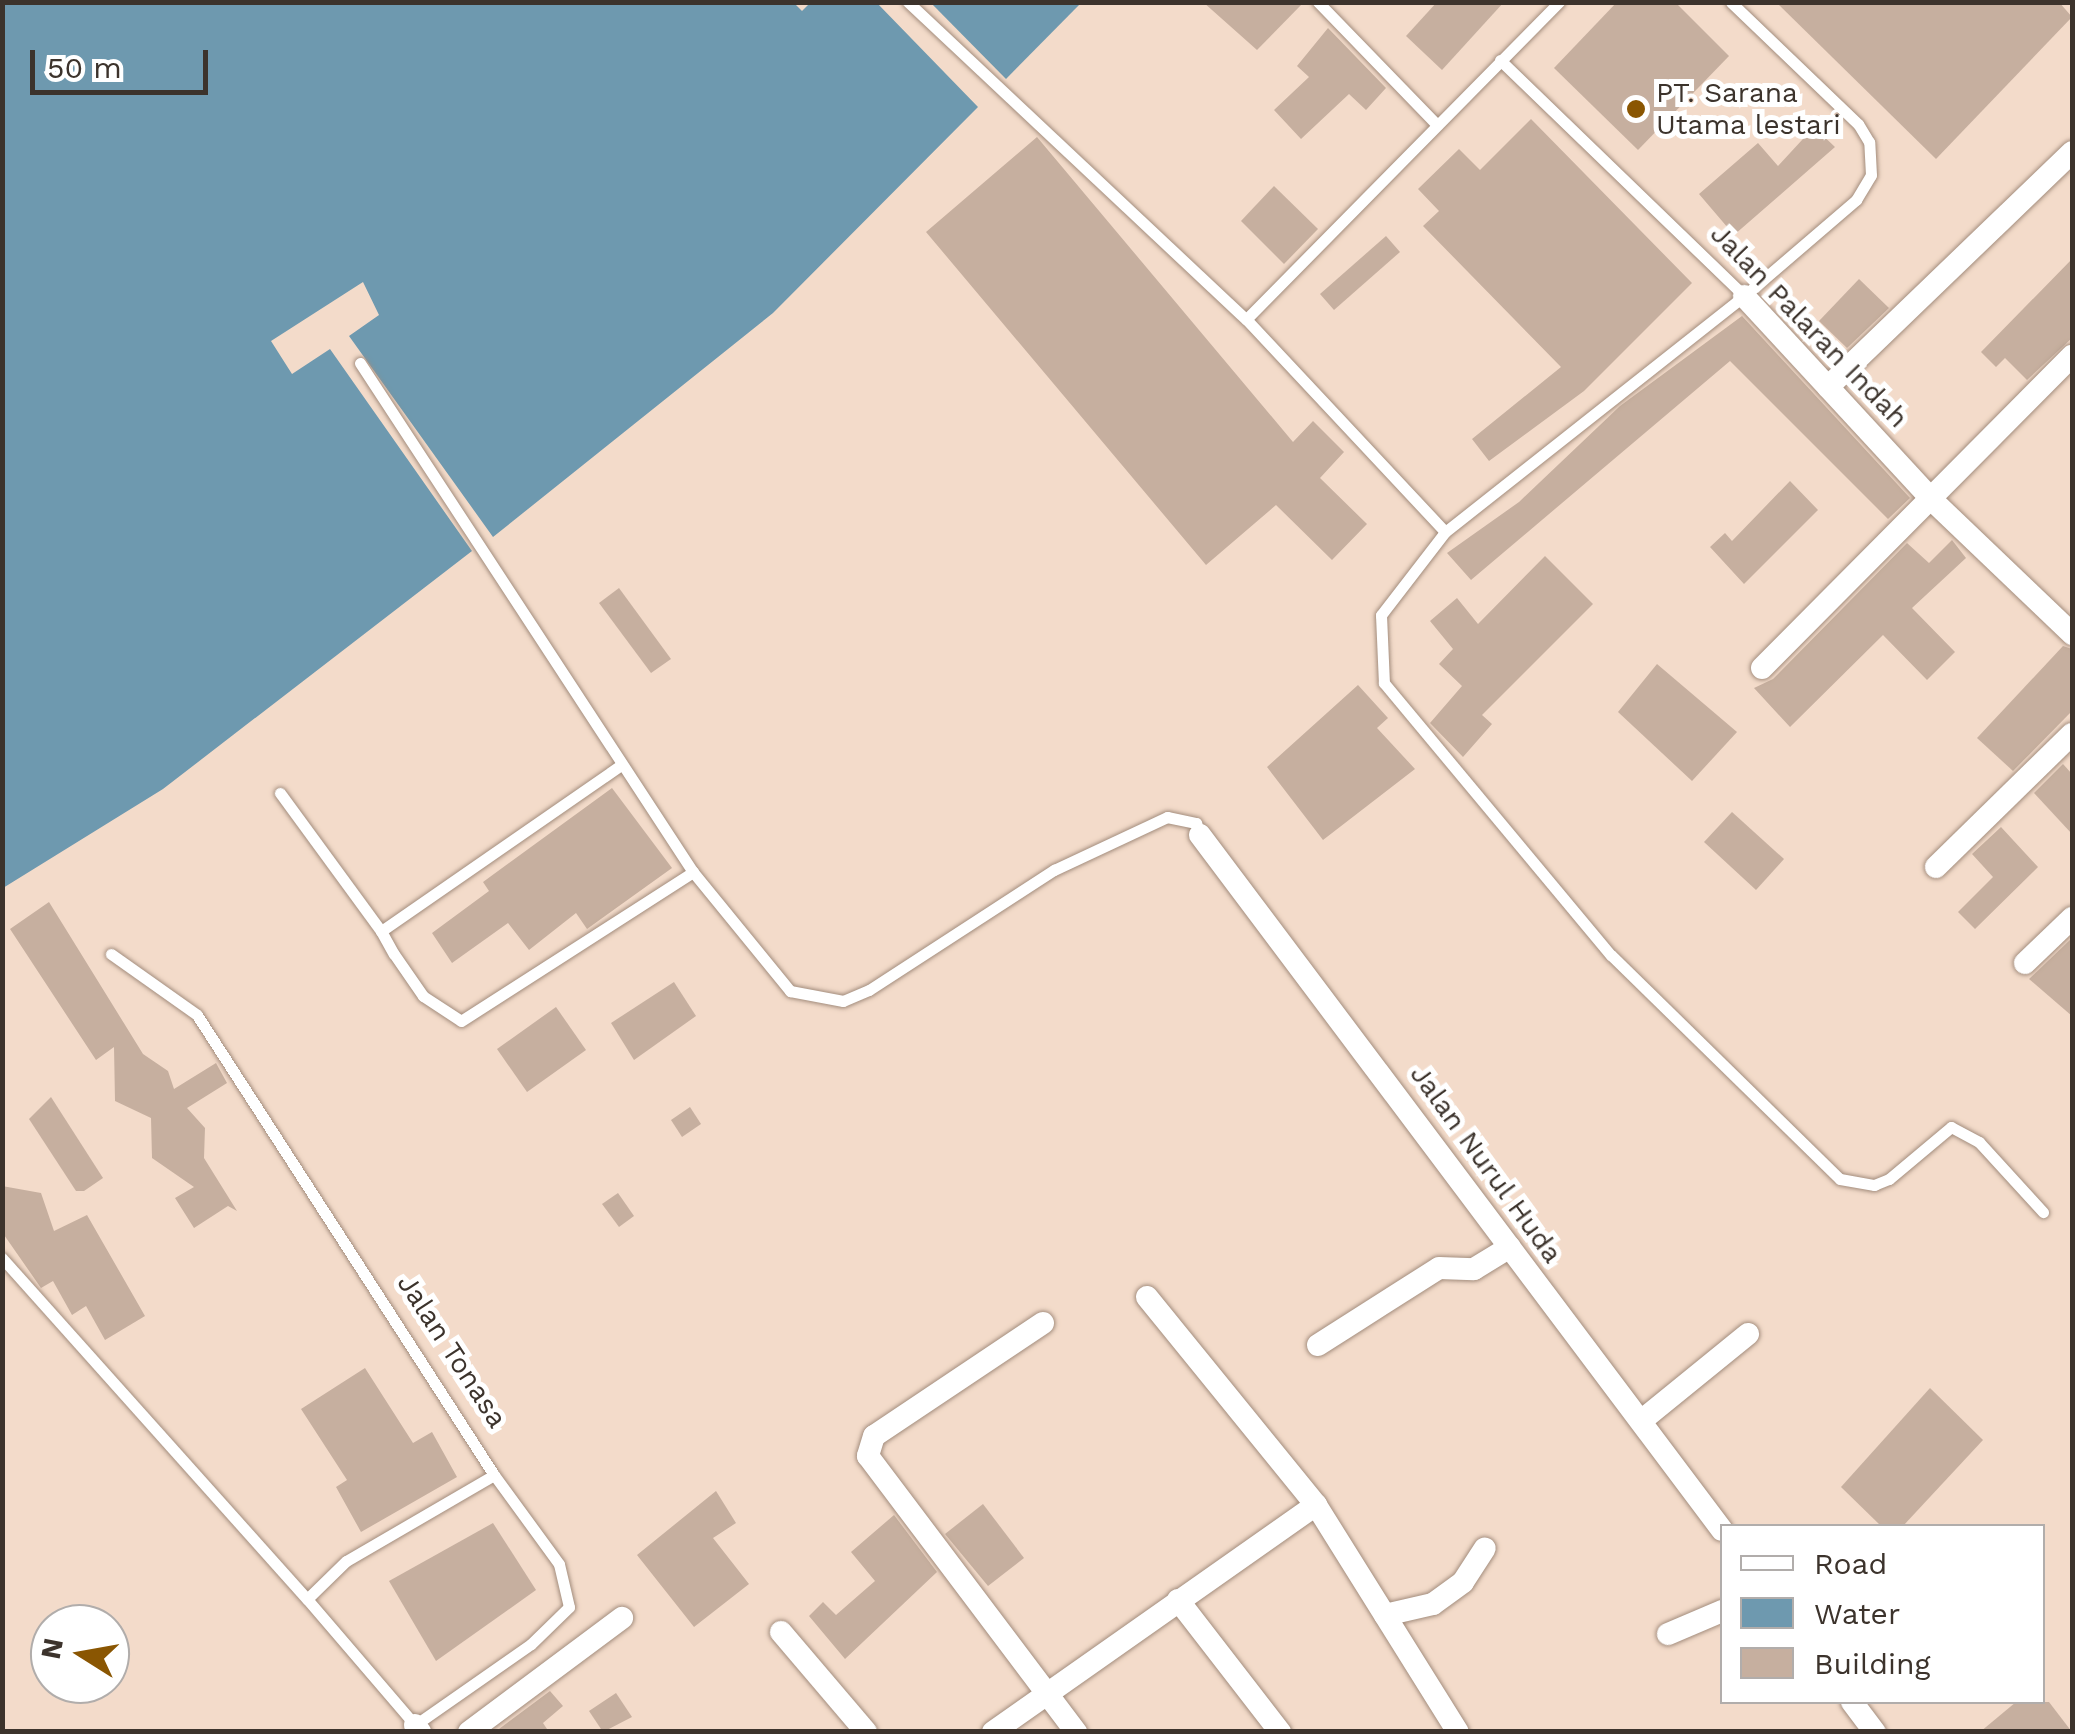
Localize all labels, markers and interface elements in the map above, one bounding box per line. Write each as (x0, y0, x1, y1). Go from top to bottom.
scale bar (35, 30, 212, 92)
text: 50 m (47, 50, 122, 85)
place label: PT. Sarana Utama lestari (1656, 76, 1841, 142)
marker: PT. Sarana Utama lestari (1625, 98, 1647, 120)
street label: Jalan Palaran Indah (1703, 217, 1915, 435)
street label: Jalan Nurul Huda (1402, 1058, 1570, 1270)
street label: Jalan Tonasa (390, 1268, 514, 1434)
legend (1720, 1524, 2045, 1704)
text: Road (1814, 1546, 1887, 1581)
text: Water (1814, 1596, 1900, 1631)
north arrow (30, 1604, 130, 1704)
text: N (34, 1635, 70, 1662)
text: Building (1814, 1646, 1931, 1681)

